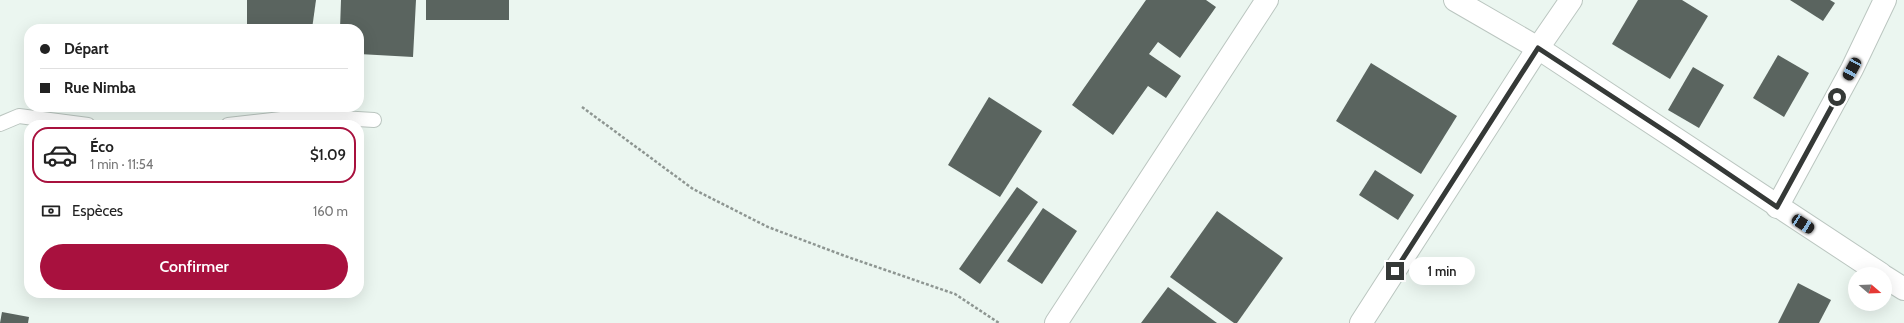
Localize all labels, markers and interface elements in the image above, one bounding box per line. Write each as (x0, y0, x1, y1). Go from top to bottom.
text: Départ (64, 40, 109, 58)
car (1841, 56, 1863, 82)
text: Rue Nimba (64, 79, 136, 97)
route start (1828, 88, 1846, 106)
icon: car (42, 137, 78, 173)
text: Éco (90, 138, 114, 156)
text: $1.09 (310, 146, 346, 164)
text: 1 min · 11:54 (90, 156, 153, 172)
icon: cash (40, 200, 62, 222)
text: Espèces (72, 202, 123, 220)
text: 160 m (313, 203, 348, 219)
car (1790, 212, 1816, 236)
button: Confirmer (40, 244, 348, 290)
callout: 1 min (1409, 257, 1475, 285)
route end (1386, 262, 1404, 280)
text: 1 min (1427, 263, 1457, 279)
north arrow (1848, 267, 1892, 311)
map controls (1848, 267, 1892, 311)

